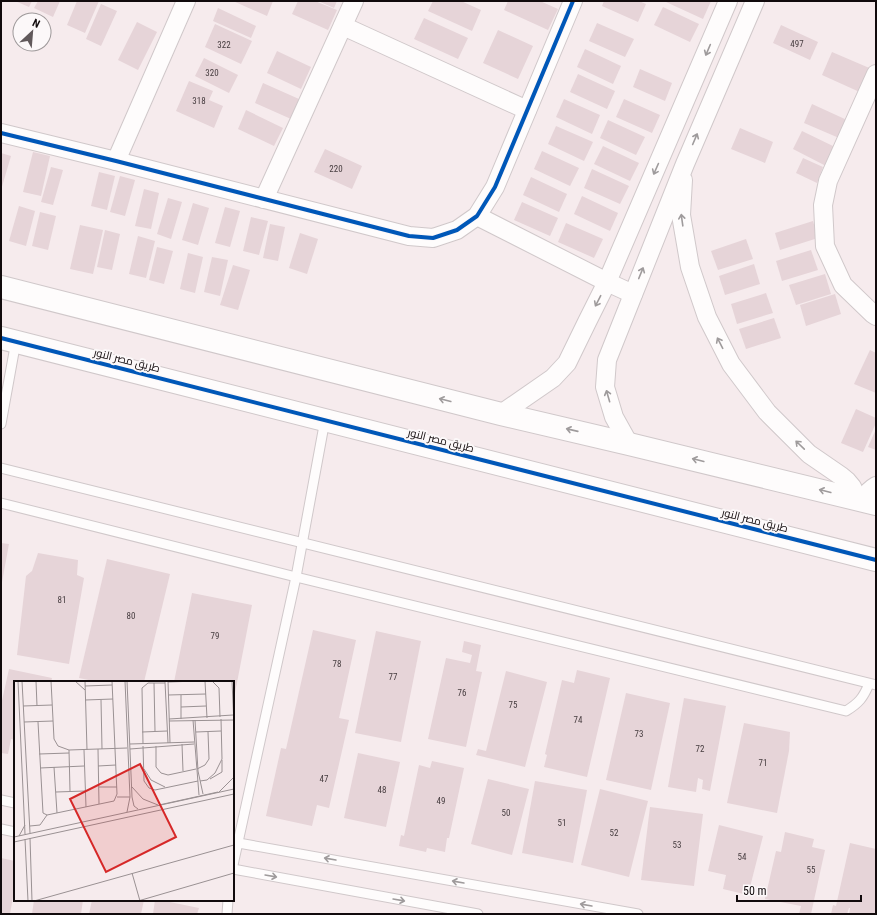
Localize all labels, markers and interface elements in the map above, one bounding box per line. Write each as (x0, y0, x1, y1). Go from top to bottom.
north arrow (12, 12, 52, 52)
text: N (30, 16, 42, 31)
house number: 497 (790, 39, 804, 49)
house number: 322 (217, 40, 231, 50)
one-way arrow (704, 43, 711, 55)
house number: 320 (205, 68, 219, 78)
house number: 318 (192, 96, 206, 106)
one-way arrow (692, 133, 699, 145)
one-way arrow (652, 163, 659, 175)
house number: 220 (329, 164, 343, 174)
one-way arrow (678, 214, 686, 227)
one-way arrow (638, 267, 646, 279)
one-way arrow (593, 294, 601, 306)
one-way arrow (716, 337, 724, 349)
street label: طريق مصر النور (91, 346, 161, 375)
one-way arrow (603, 389, 611, 402)
one-way arrow (439, 396, 452, 403)
street label: طريق مصر النور (405, 426, 475, 455)
one-way arrow (566, 426, 579, 434)
one-way arrow (795, 440, 805, 449)
one-way arrow (692, 456, 705, 464)
one-way arrow (818, 487, 831, 494)
street label: طريق مصر النور (719, 506, 789, 535)
house number: 81 (58, 595, 66, 605)
house number: 80 (127, 611, 135, 621)
house number: 79 (211, 631, 219, 641)
house number: 78 (333, 659, 341, 669)
house number: 77 (389, 672, 398, 682)
inset map (14, 681, 234, 901)
house number: 76 (458, 688, 466, 698)
house number: 75 (509, 700, 518, 710)
house number: 74 (574, 715, 583, 725)
house number: 73 (635, 729, 643, 739)
house number: 72 (696, 744, 705, 754)
house number: 71 (759, 758, 767, 768)
house number: 47 (320, 774, 329, 784)
house number: 48 (378, 785, 386, 795)
house number: 49 (437, 796, 445, 806)
house number: 50 (502, 808, 510, 818)
house number: 51 (558, 818, 566, 828)
house number: 52 (610, 828, 619, 838)
house number: 53 (673, 840, 681, 850)
house number: 54 (738, 852, 747, 862)
one-way arrow (324, 855, 337, 863)
house number: 55 (807, 865, 816, 875)
one-way arrow (264, 873, 277, 881)
scale bar (737, 877, 861, 903)
one-way arrow (452, 878, 465, 886)
text: 50 m (743, 884, 767, 898)
one-way arrow (392, 896, 405, 904)
one-way arrow (580, 900, 593, 908)

